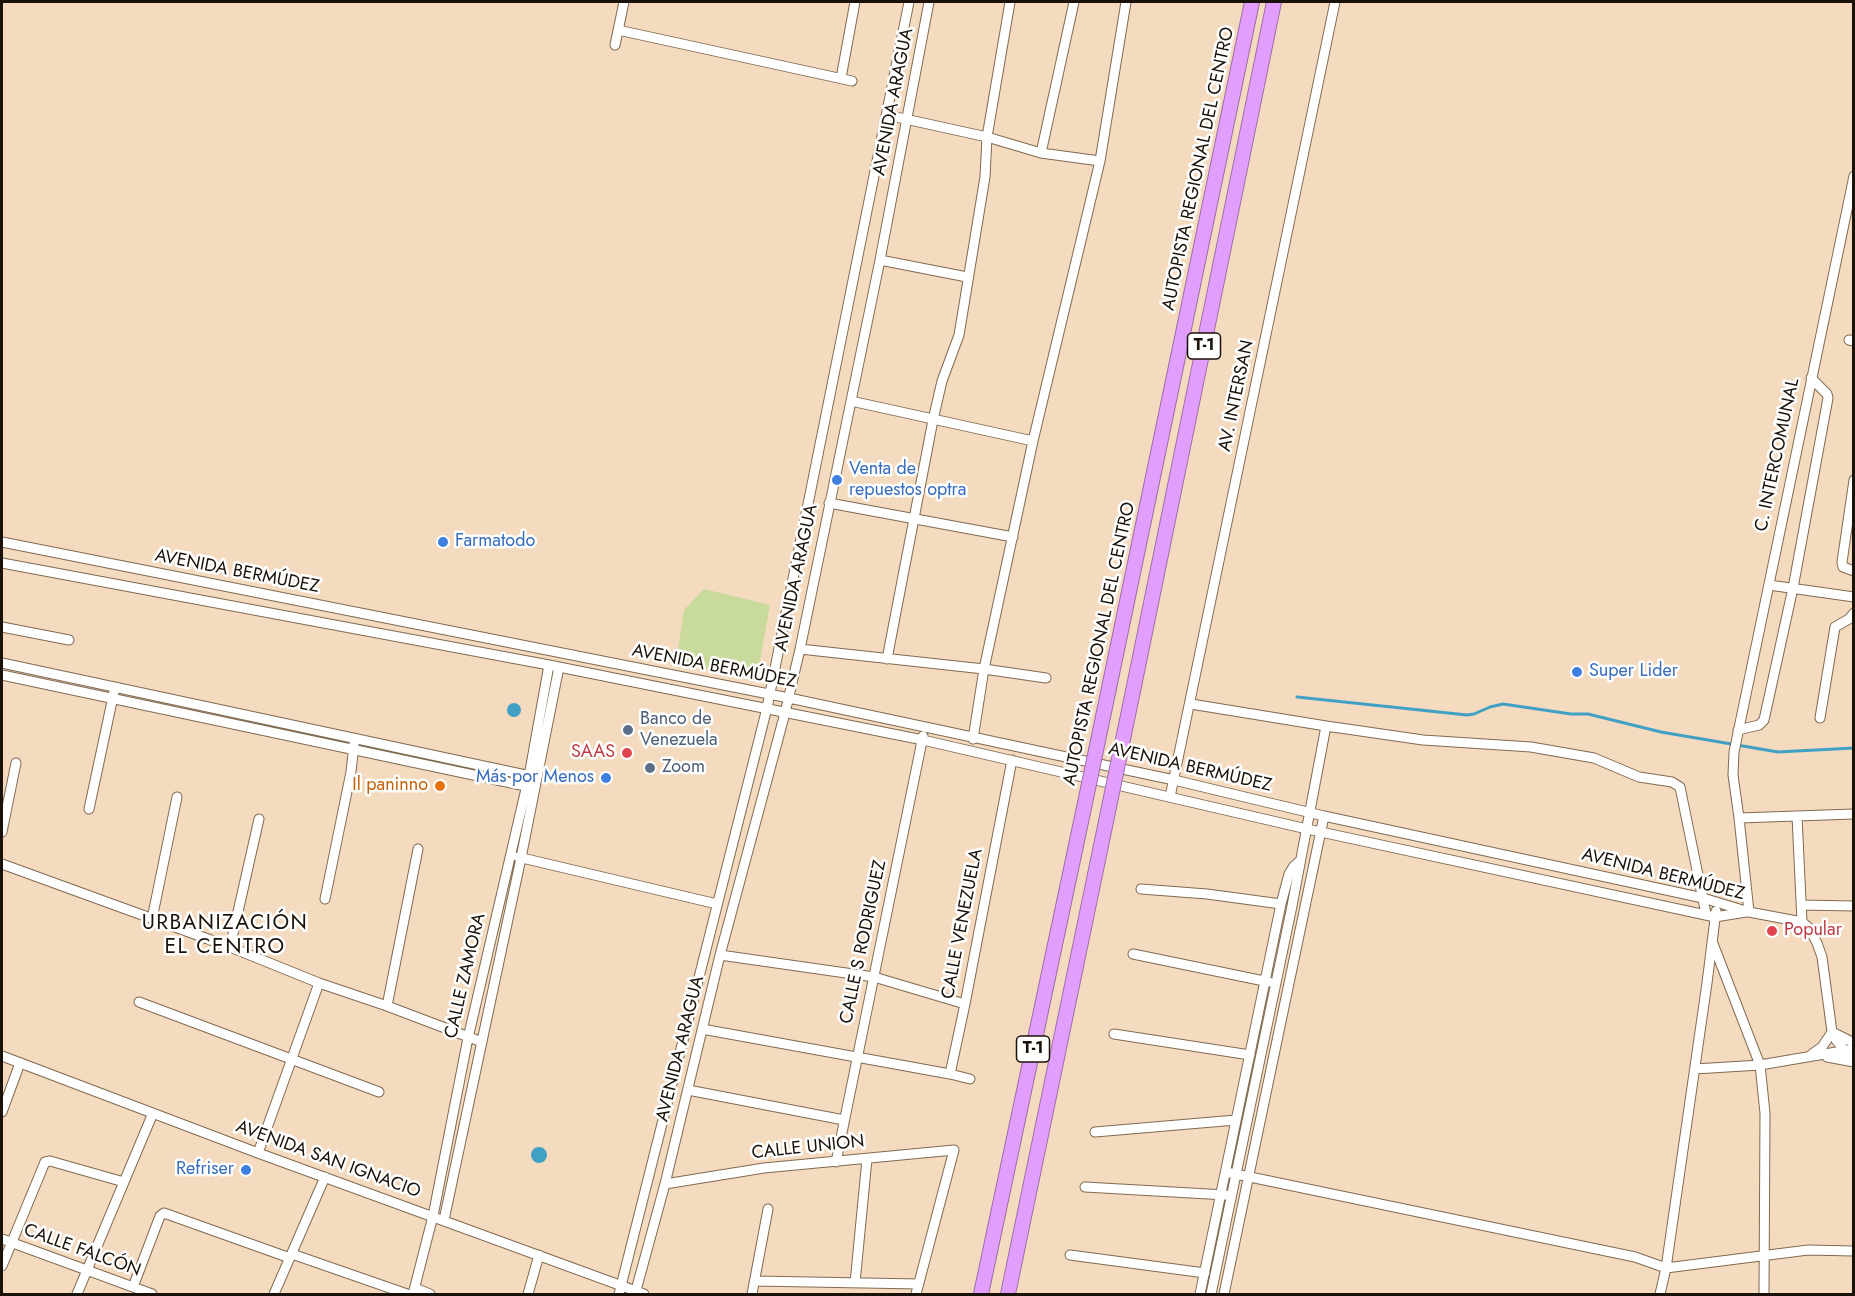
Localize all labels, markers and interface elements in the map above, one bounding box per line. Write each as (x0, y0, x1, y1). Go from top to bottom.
street label: AUTOPISTA REGIONAL DEL CENTRO (1158, 25, 1240, 313)
street label: AVENIDA ARAGUA (869, 27, 919, 177)
road number: T-1 (1188, 333, 1220, 359)
street label: AV. INTERSAN (1215, 338, 1259, 454)
street label: C. INTERCOMUNAL (1751, 377, 1805, 533)
place label: Venta de repuestos optra (849, 459, 966, 502)
marker: Venta de repuestos optra (830, 473, 844, 487)
street label: AUTOPISTA REGIONAL DEL CENTRO (1059, 500, 1141, 788)
street label: AVENIDA ARAGUA (771, 503, 823, 653)
place label: Farmatodo (455, 531, 535, 553)
marker: Farmatodo (436, 535, 450, 549)
street label: AVENIDA BERMÚDEZ (153, 545, 321, 599)
street label: AVENIDA BERMÚDEZ (630, 640, 798, 694)
place label: Super Lider (1589, 661, 1678, 683)
marker: Super Lider (1570, 665, 1584, 679)
place label: Banco de Venezuela (640, 709, 718, 752)
marker: Banco de Venezuela (621, 723, 635, 737)
street label: AVENIDA BERMÚDEZ (1106, 739, 1274, 797)
place label: SAAS (571, 742, 615, 764)
marker: SAAS (620, 746, 634, 760)
place label: Zoom (662, 757, 705, 779)
marker: Zoom (643, 761, 657, 775)
place label: Más por Menos (476, 767, 594, 789)
marker: Más por Menos (599, 771, 613, 785)
place label: Il paninno (352, 775, 428, 797)
marker: Il paninno (433, 779, 447, 793)
street label: AVENIDA BERMÚDEZ (1579, 844, 1747, 906)
street label: CALLE VENEZUELA (938, 847, 988, 1001)
street label: CALLE S RODRIGUEZ (836, 858, 892, 1026)
district label: URBANIZACIÓN EL CENTRO (142, 911, 308, 961)
street label: CALLE ZAMORA (441, 911, 491, 1041)
place label: Popular (1784, 920, 1842, 942)
marker: Popular (1765, 924, 1779, 938)
street label: AVENIDA ARAGUA (652, 974, 710, 1124)
road number: T-1 (1016, 1036, 1050, 1062)
street label: AVENIDA SAN IGNACIO (233, 1117, 423, 1203)
street label: CALLE UNION (751, 1131, 865, 1165)
place label: Refriser (176, 1159, 234, 1181)
marker: Refriser (239, 1163, 253, 1177)
street label: CALLE FALCÓN (20, 1220, 144, 1282)

